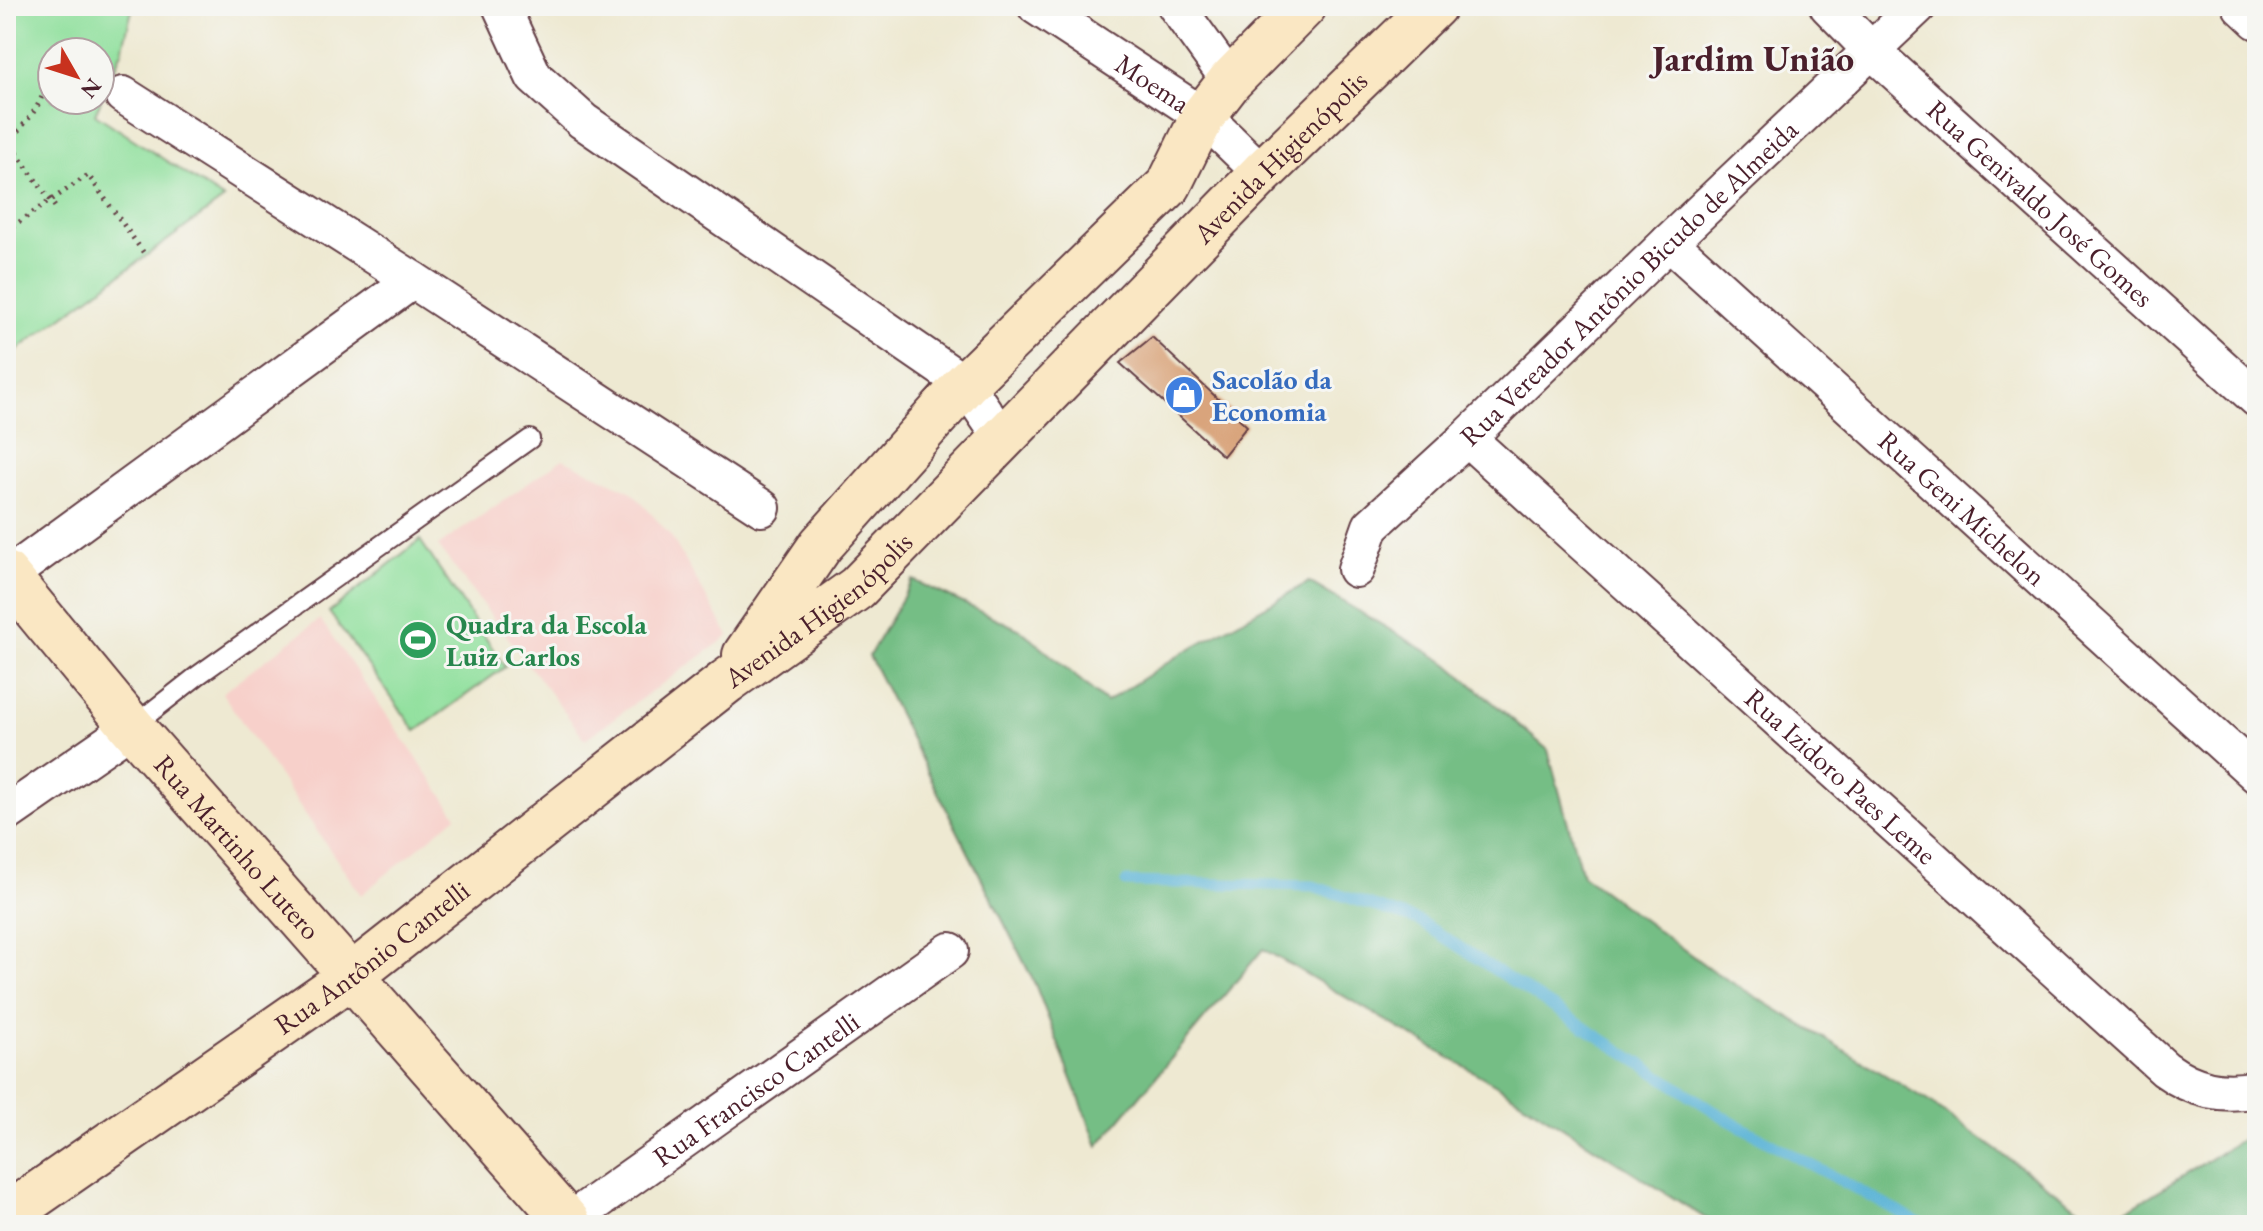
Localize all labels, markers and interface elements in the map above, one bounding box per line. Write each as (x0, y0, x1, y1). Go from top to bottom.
district label: Jardim União (1649, 35, 1854, 82)
north arrow (36, 36, 116, 116)
street label: Moema (1109, 45, 1198, 121)
street label: Avenida Higienópolis (1184, 63, 1375, 252)
text: N (74, 72, 108, 104)
street label: Rua Genivaldo José Gomes (1920, 92, 2161, 315)
street label: Rua Vereador Antônio Bicudo de Almeida (1452, 111, 1806, 454)
place label: Sacolão da Economia (1212, 361, 1333, 429)
shop icon: Sacolão da Economia (1163, 374, 1205, 416)
street label: Rua Geni Michelon (1871, 423, 2054, 593)
street label: Avenida Higienópolis (716, 524, 920, 696)
place label: Quadra da Escola Luiz Carlos (446, 606, 648, 674)
sports icon: Quadra da Escola Luiz Carlos (397, 619, 439, 661)
street label: Rua Izidoro Paes Leme (1737, 680, 1944, 872)
street label: Rua Martinho Lutero (146, 747, 329, 947)
street label: Rua Antônio Cantelli (267, 872, 477, 1042)
street label: Rua Francisco Cantelli (646, 1003, 866, 1174)

